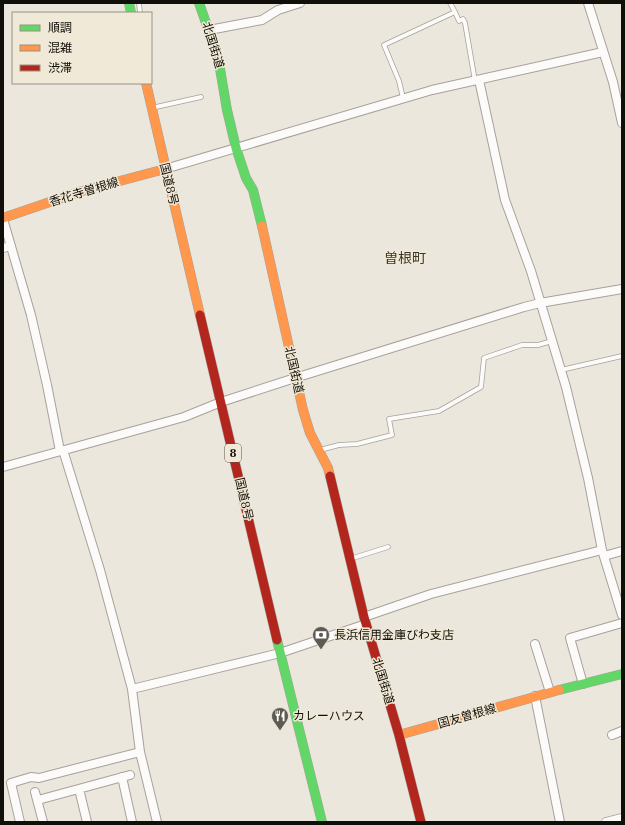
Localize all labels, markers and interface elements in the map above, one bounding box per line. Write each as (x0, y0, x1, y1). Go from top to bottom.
legend (12, 12, 152, 84)
text: 順調 (48, 20, 72, 35)
street label: 北国街道 (199, 20, 228, 70)
text: 混雑 (48, 40, 72, 55)
text: 渋滞 (48, 60, 72, 75)
street label: 国道8号 (157, 161, 182, 207)
street label: 香花寺曽根線 (47, 174, 120, 209)
district label: 曽根町 (384, 249, 426, 267)
street label: 北国街道 (282, 345, 307, 395)
road number: 8 (225, 444, 241, 462)
street label: 国道8号 (232, 476, 257, 522)
bank icon: 長浜信用金庫びわ支店 (311, 625, 331, 650)
place label: 長浜信用金庫びわ支店 (334, 627, 454, 642)
street label: 北国街道 (369, 656, 398, 706)
street label: 国友曽根線 (436, 700, 498, 731)
restaurant icon: カレーハウス (270, 706, 290, 731)
place label: カレーハウス (293, 708, 365, 723)

